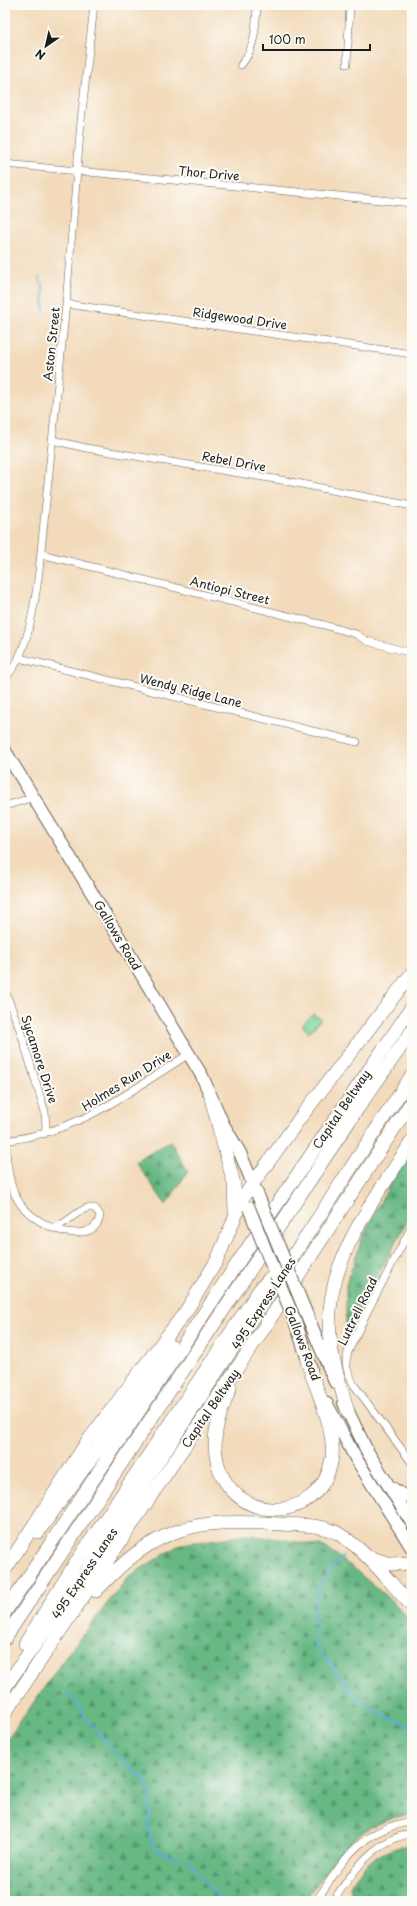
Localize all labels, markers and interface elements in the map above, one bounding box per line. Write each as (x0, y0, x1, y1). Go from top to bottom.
north arrow (26, 26, 66, 66)
scale bar (263, 26, 370, 52)
text: 100 m (269, 30, 306, 48)
text: N (32, 45, 48, 64)
street label: Thor Drive (178, 161, 240, 185)
street label: Ridgewood Drive (192, 302, 288, 334)
street label: Aston Street (38, 306, 64, 382)
street label: Rebel Drive (201, 447, 267, 475)
street label: Antiopi Street (188, 571, 272, 609)
street label: Wendy Ridge Lane (138, 669, 244, 712)
street label: Gallows Road (90, 896, 146, 974)
street label: Sycamore Drive (17, 1012, 63, 1106)
street label: Holmes Run Drive (78, 1045, 174, 1115)
street label: Capital Beltway (308, 1066, 374, 1152)
street label: 495 Express Lanes (226, 1253, 300, 1353)
street label: Luttrell Road (333, 1274, 381, 1348)
street label: Gallows Road (280, 1303, 326, 1383)
street label: Capital Beltway (177, 1365, 243, 1451)
street label: 495 Express Lanes (47, 1523, 122, 1622)

